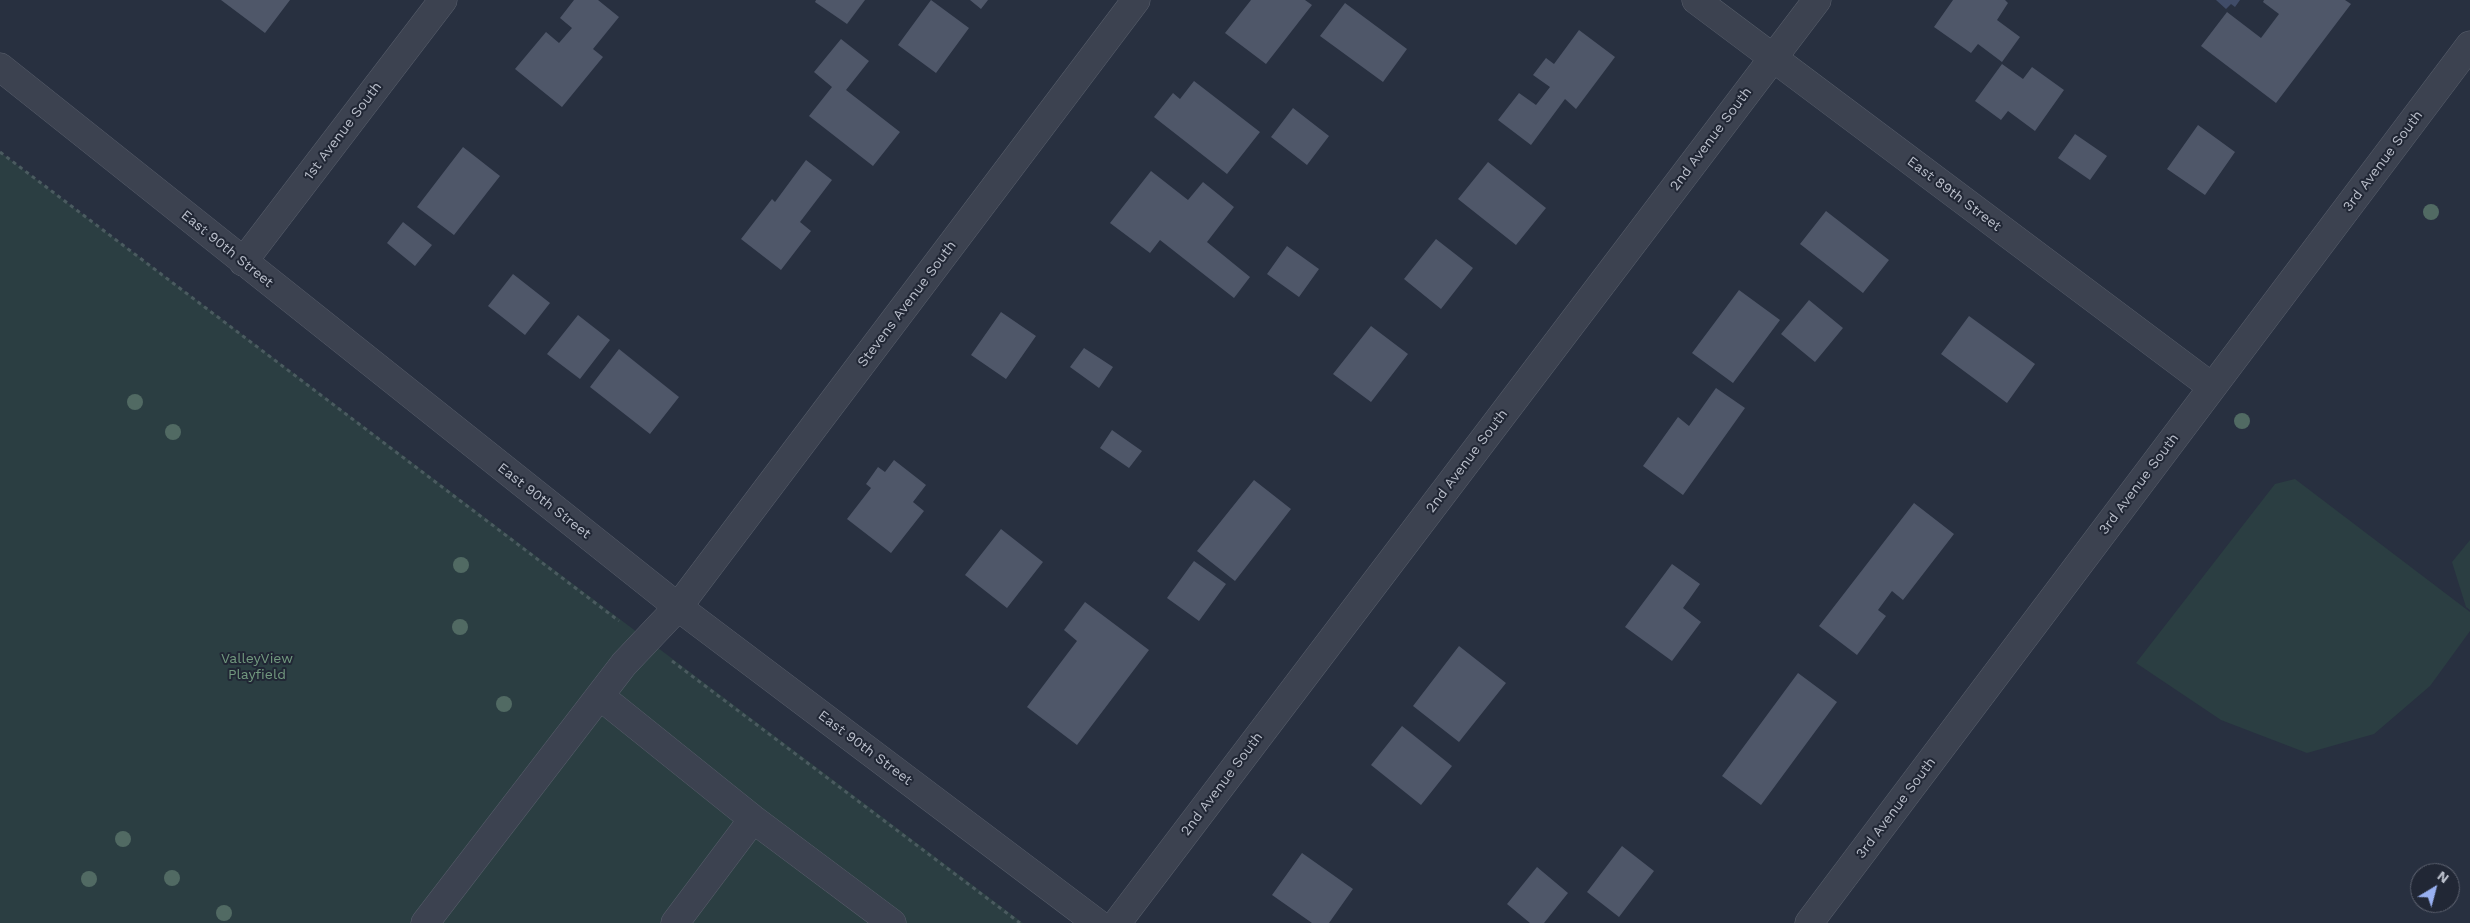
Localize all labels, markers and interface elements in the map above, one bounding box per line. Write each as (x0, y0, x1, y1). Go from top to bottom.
street label: 1st Avenue South (301, 79, 385, 183)
street label: 2nd Avenue South (1667, 84, 1755, 194)
street label: 3rd Avenue South (2340, 107, 2426, 215)
street label: East 89th Street (1904, 153, 2004, 235)
street label: East 90th Street (178, 207, 276, 291)
street label: Stevens Avenue South (854, 238, 960, 370)
street label: 2nd Avenue South (1423, 406, 1511, 516)
street label: 3rd Avenue South (2096, 430, 2182, 538)
street label: East 90th Street (494, 459, 594, 543)
park label: ValleyView Playfield (221, 651, 293, 684)
street label: East 90th Street (815, 707, 915, 789)
street label: 2nd Avenue South (1178, 729, 1266, 839)
street label: 3rd Avenue South (1853, 754, 1939, 862)
north arrow (2410, 863, 2460, 913)
text: N (2434, 867, 2452, 886)

